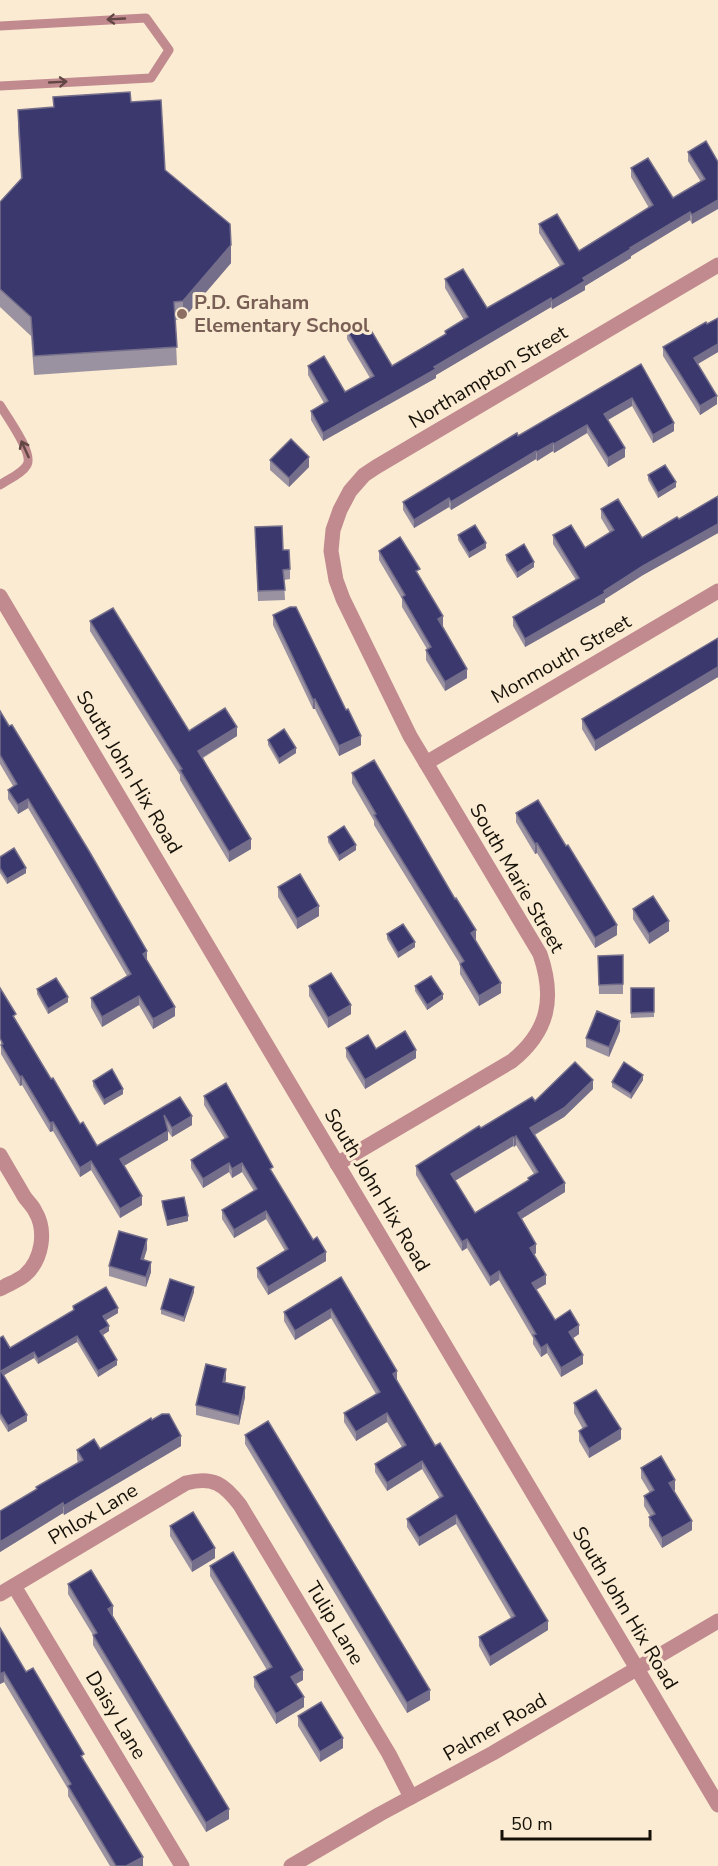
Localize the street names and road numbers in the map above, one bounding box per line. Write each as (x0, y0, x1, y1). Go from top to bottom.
street label: Northampton Street (404, 318, 573, 435)
street label: Monmouth Street (486, 608, 637, 710)
street label: South John Hix Road (70, 685, 188, 859)
street label: South Marie Street (463, 799, 571, 958)
street label: South John Hix Road (318, 1103, 436, 1277)
street label: Phlox Lane (43, 1477, 143, 1551)
street label: South John Hix Road (566, 1521, 684, 1695)
street label: Tulip Lane (300, 1576, 370, 1670)
street label: Daisy Lane (79, 1666, 153, 1764)
street label: Palmer Road (438, 1686, 552, 1768)

